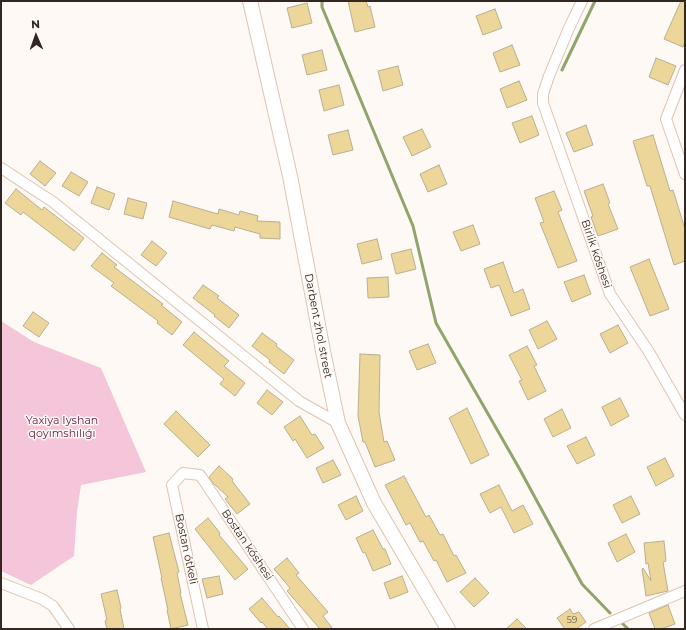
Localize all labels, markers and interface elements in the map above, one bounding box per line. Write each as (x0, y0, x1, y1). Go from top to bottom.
north arrow (16, 16, 56, 56)
text: N (31, 17, 40, 31)
street label: Birlik kóshesi (578, 218, 614, 290)
street label: Darbent zhol street (301, 272, 335, 380)
park label: Yaxiya Iyshan qoyımshılıǵı (26, 414, 98, 440)
street label: Bostan kóshesi (218, 507, 276, 583)
street label: Bostan ótkeli (172, 512, 200, 586)
house number: 59 (567, 615, 577, 625)

